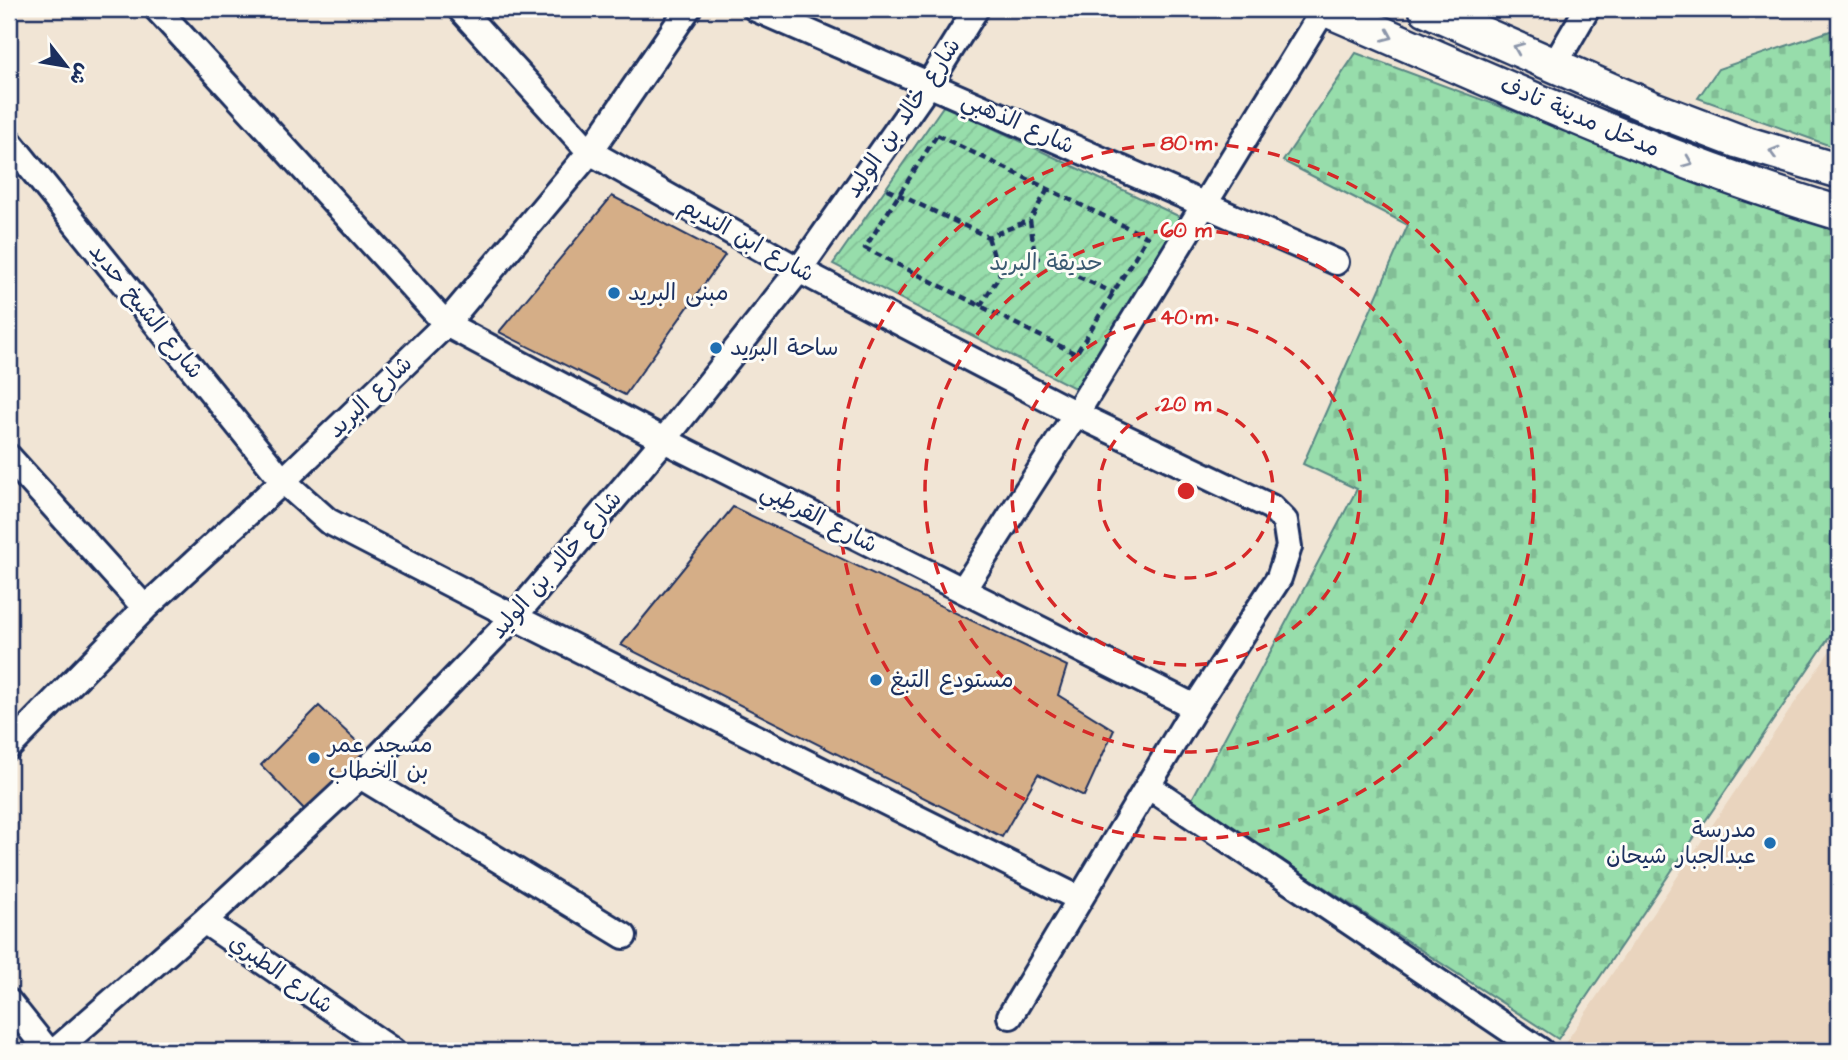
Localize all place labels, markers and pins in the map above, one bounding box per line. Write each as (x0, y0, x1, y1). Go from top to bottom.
place label: مبنى البريد (628, 277, 729, 309)
marker: مبنى البريد (606, 285, 622, 301)
place label: ساحة البريد (730, 332, 839, 364)
marker: ساحة البريد (708, 340, 724, 356)
centre of rings (1174, 479, 1198, 503)
place label: مستودع التبغ (890, 664, 1014, 696)
marker: مستودع التبغ (868, 672, 884, 688)
place label: مسجد عمر بن الخطاب (326, 729, 433, 787)
marker: مسجد عمر بن الخطاب (306, 750, 322, 766)
place label: مدرسة عبدالجبار شيحان (1606, 814, 1756, 872)
marker: مدرسة عبدالجبار شيحان (1762, 835, 1778, 851)

